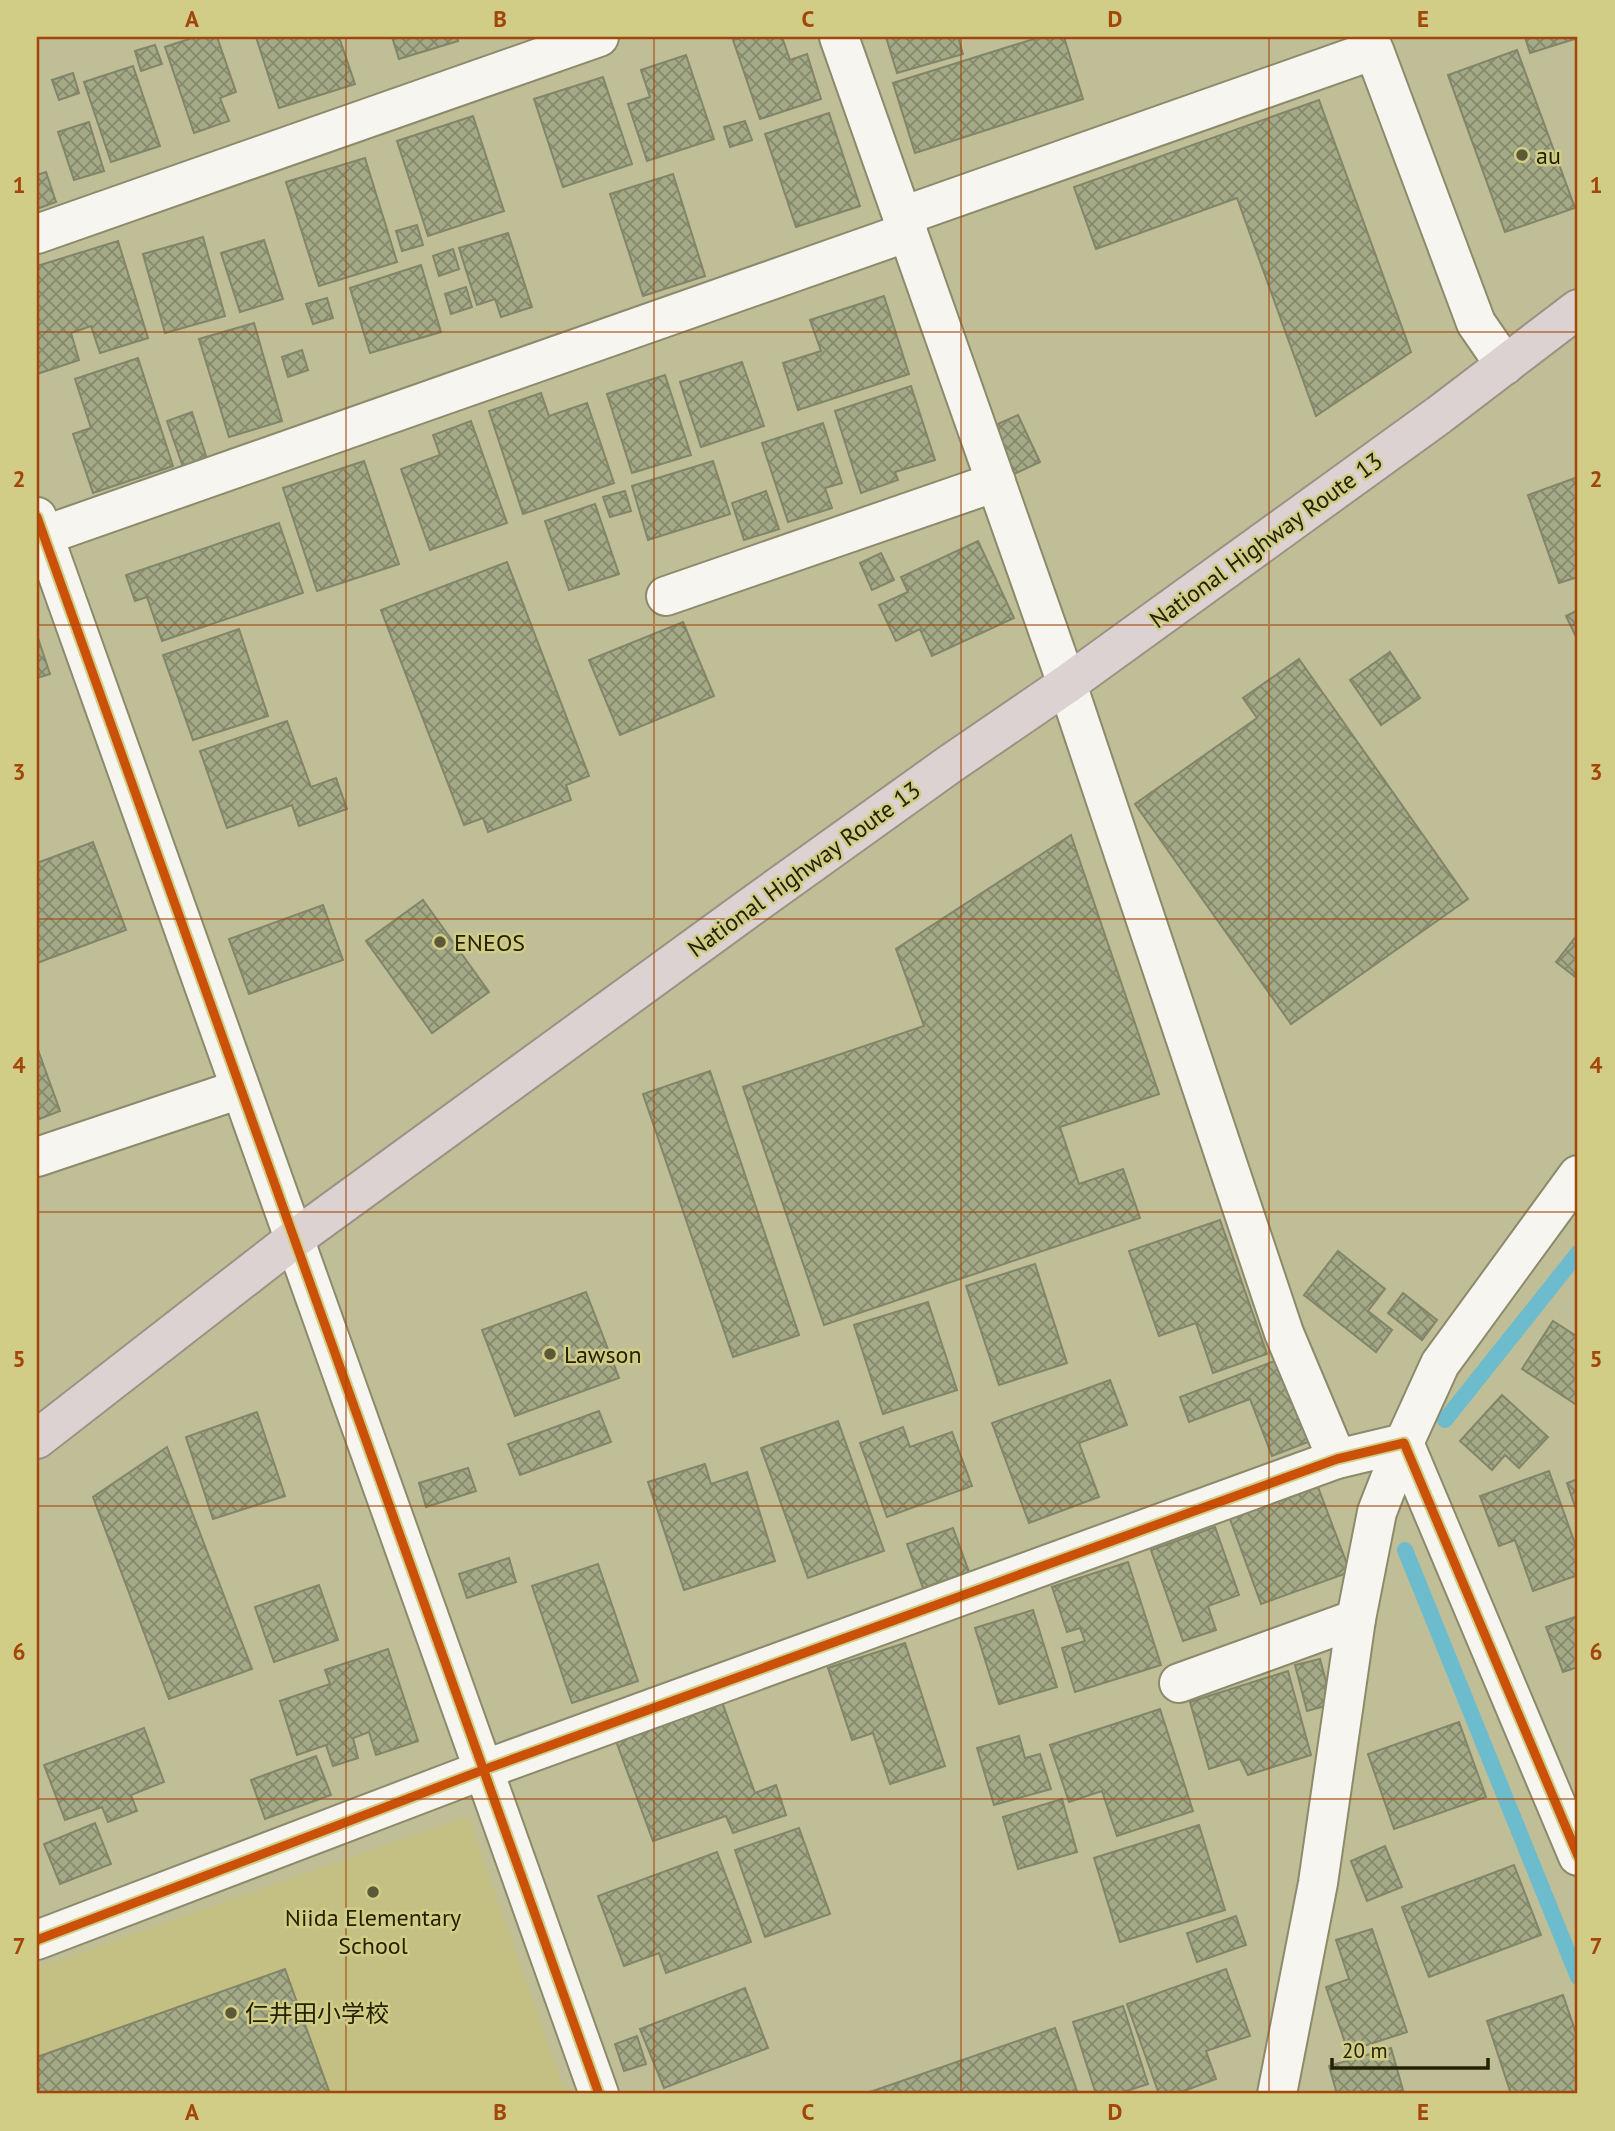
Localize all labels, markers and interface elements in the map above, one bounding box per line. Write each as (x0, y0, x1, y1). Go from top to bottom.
text: A (185, 4, 199, 33)
text: B (493, 4, 507, 33)
text: C (802, 4, 815, 33)
text: D (1108, 4, 1122, 33)
text: E (1417, 4, 1429, 33)
place label: au (1536, 140, 1561, 171)
marker: au (1514, 147, 1530, 163)
text: 1 (12, 170, 26, 199)
text: 1 (1589, 170, 1603, 199)
street label: National Highway Route 13 (1143, 445, 1389, 635)
text: 2 (12, 464, 26, 493)
text: 2 (1589, 464, 1603, 493)
text: 3 (12, 757, 26, 786)
text: 3 (1589, 757, 1603, 786)
street label: National Highway Route 13 (681, 774, 927, 964)
place label: ENEOS (454, 927, 525, 958)
marker: ENEOS (432, 934, 448, 950)
text: 4 (12, 1050, 26, 1079)
text: 4 (1589, 1050, 1603, 1079)
place label: Lawson (564, 1339, 642, 1370)
text: 5 (12, 1344, 26, 1373)
text: 5 (1589, 1344, 1603, 1373)
marker: Lawson (542, 1346, 558, 1362)
text: 6 (12, 1637, 26, 1666)
text: 6 (1589, 1637, 1603, 1666)
marker: Niida Elementary School (365, 1884, 381, 1900)
place label: Niida Elementary School (285, 1902, 461, 1961)
text: 7 (12, 1931, 26, 1960)
text: 7 (1589, 1931, 1603, 1960)
place label: 仁井田小学校 (245, 1998, 389, 2029)
marker: 仁井田小学校 (223, 2005, 239, 2021)
scale bar (1332, 2026, 1487, 2070)
text: 20 m (1342, 2037, 1388, 2064)
text: A (185, 2097, 199, 2126)
text: B (493, 2097, 507, 2126)
text: C (802, 2097, 815, 2126)
text: D (1108, 2097, 1122, 2126)
text: E (1417, 2097, 1429, 2126)

